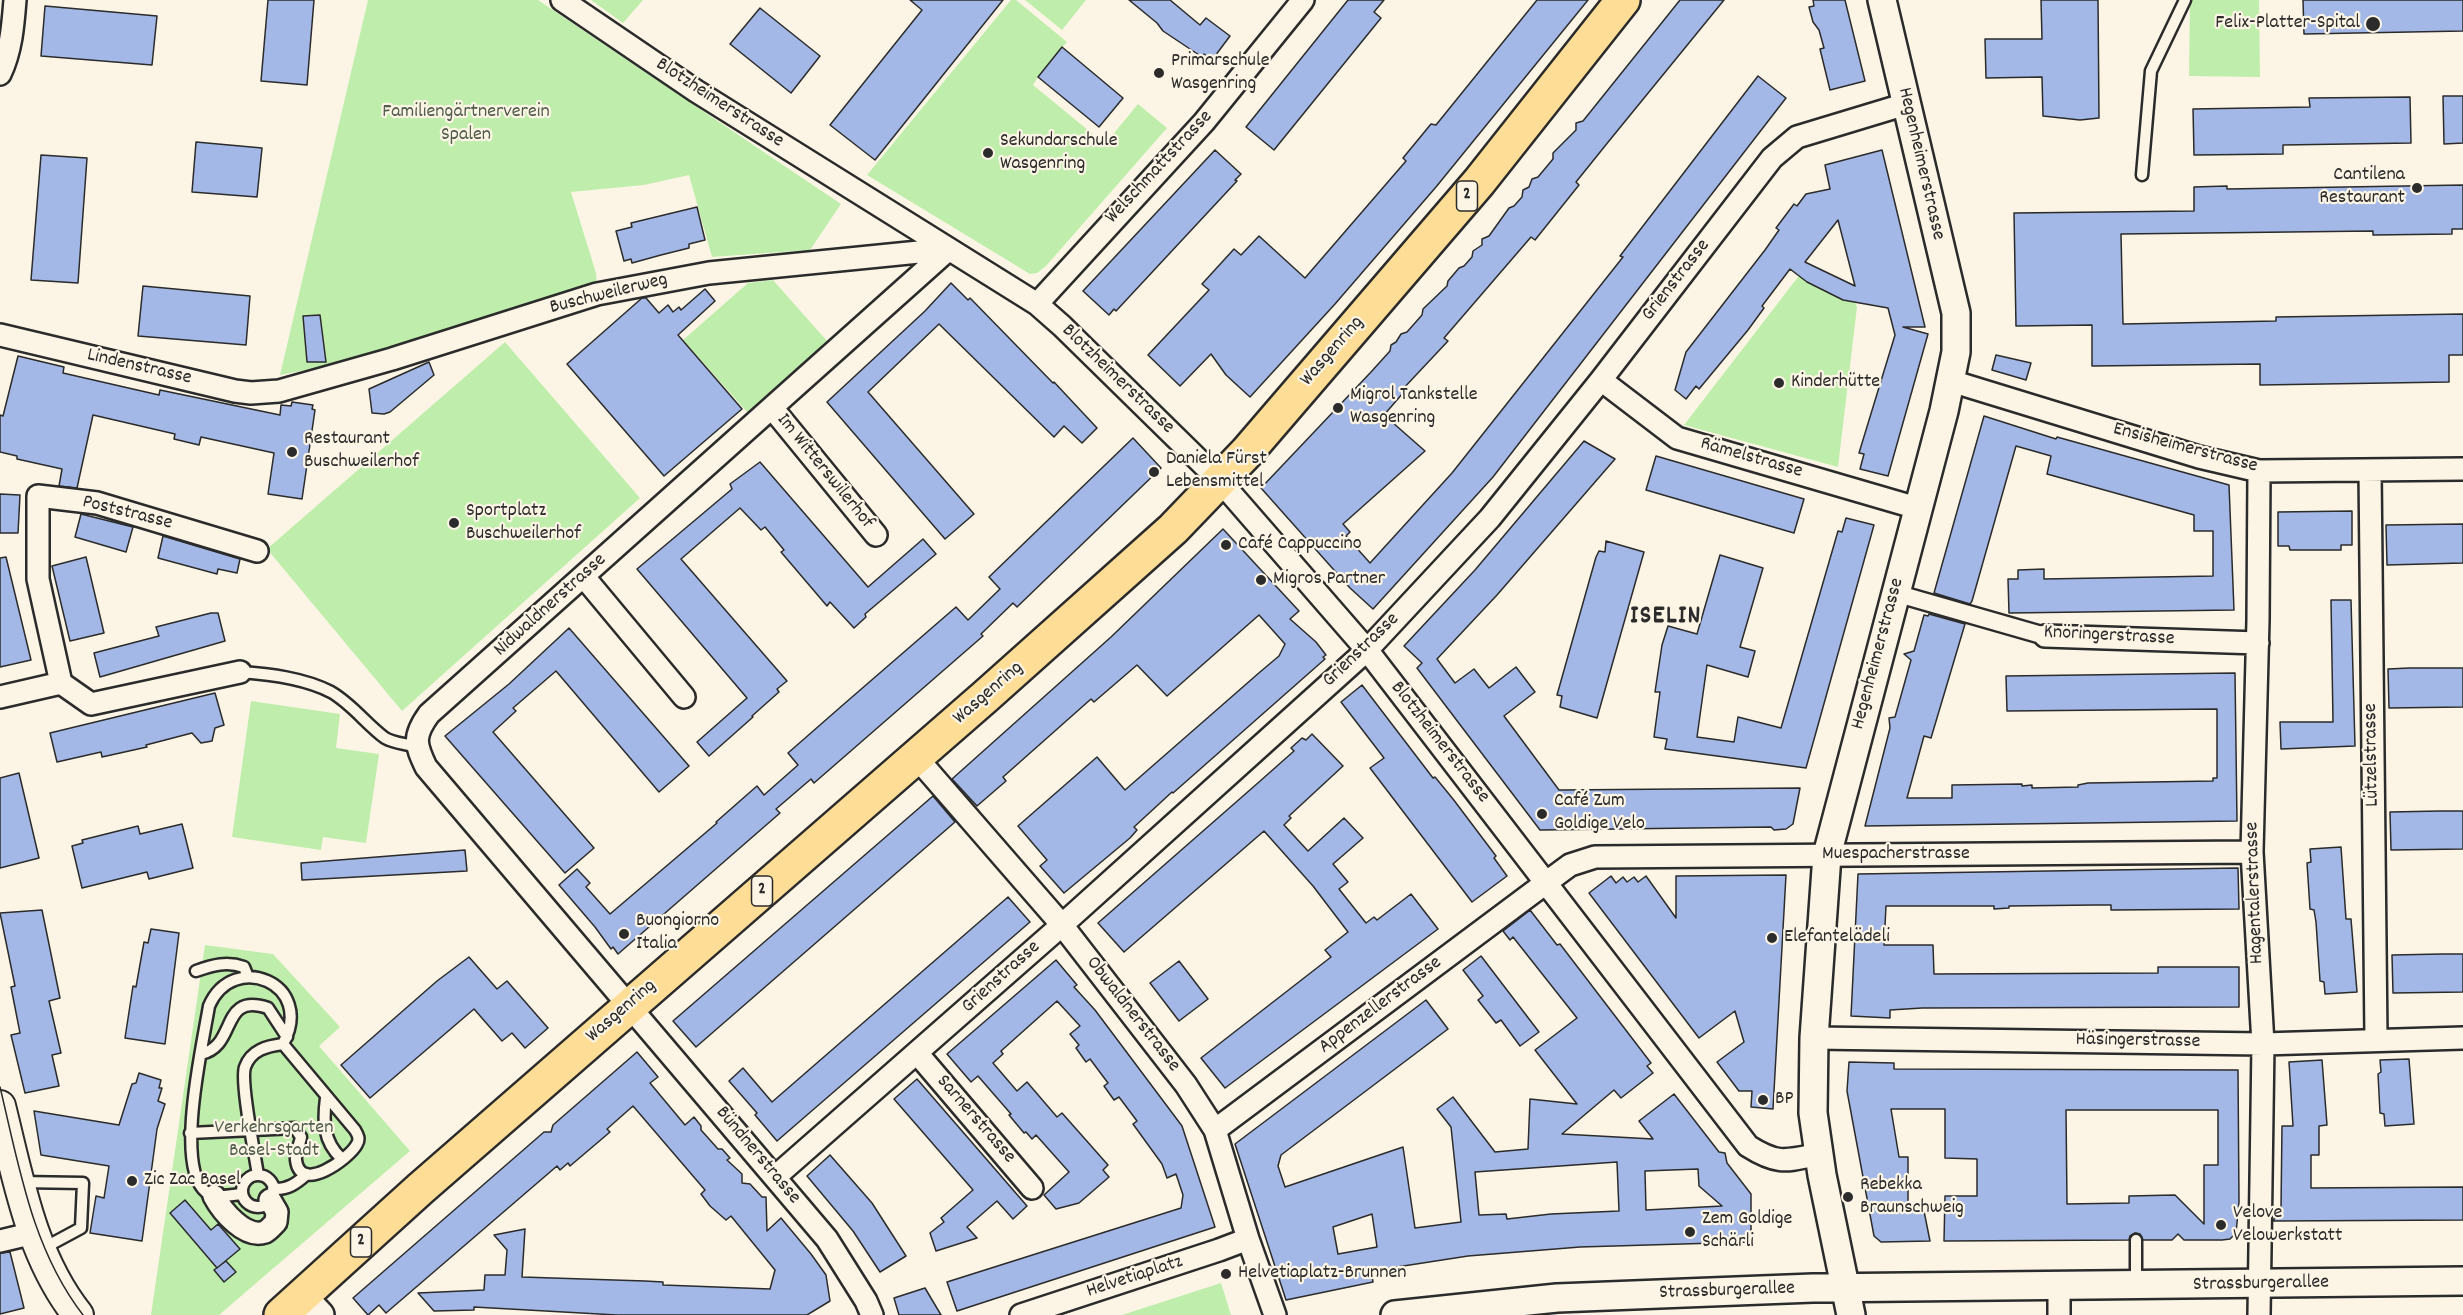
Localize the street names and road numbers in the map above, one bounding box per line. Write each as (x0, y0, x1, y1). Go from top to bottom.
street label: Blotzheimerstrasse (650, 54, 788, 154)
street label: Hegenheimerstrasse (1891, 85, 1949, 243)
street label: Welschmattstrasse (1101, 106, 1219, 230)
road number: 2 (1456, 181, 1478, 211)
street label: Grienstrasse (1638, 235, 1716, 327)
street label: Buschweilerweg (548, 269, 670, 321)
street label: Wasgenring (1296, 312, 1370, 392)
street label: Blotzheimerstrasse (1055, 320, 1179, 440)
street label: Lindenstrasse (84, 344, 194, 392)
street label: Im Witterswilerhof (770, 409, 878, 535)
street label: Ensisheimerstrasse (2110, 418, 2260, 480)
street label: Rämelstrasse (1697, 433, 1805, 485)
street label: Poststrasse (79, 491, 175, 537)
street label: Nidwaldnerstrasse (490, 549, 612, 663)
street label: Hegenheimerstrasse (1847, 576, 1911, 732)
street label: Grienstrasse (1319, 609, 1405, 693)
street label: Knöringerstrasse (2043, 622, 2175, 652)
street label: Wasgenring (949, 657, 1029, 731)
street label: Blotzheimerstrasse (1384, 677, 1494, 809)
street label: Lützelstrasse (2360, 703, 2386, 807)
street label: Hagentalerstrasse (2242, 821, 2270, 965)
street label: Muespacherstrasse (1822, 843, 1970, 867)
road number: 2 (752, 876, 772, 906)
street label: Grienstrasse (958, 936, 1046, 1020)
street label: Obwaldnerstrasse (1079, 952, 1185, 1078)
street label: Appenzellerstrasse (1315, 952, 1447, 1060)
street label: Wasgenring (582, 975, 662, 1049)
street label: Häsingerstrasse (2075, 1029, 2201, 1055)
street label: Sarnerstrasse (930, 1071, 1020, 1169)
street label: Bündnerstrasse (709, 1102, 805, 1210)
road number: 2 (350, 1227, 372, 1257)
street label: Helvetiaplatz (1084, 1251, 1186, 1305)
street label: Strassburgerallee (2193, 1272, 2329, 1298)
street label: Strassburgerallee (1659, 1278, 1795, 1306)

